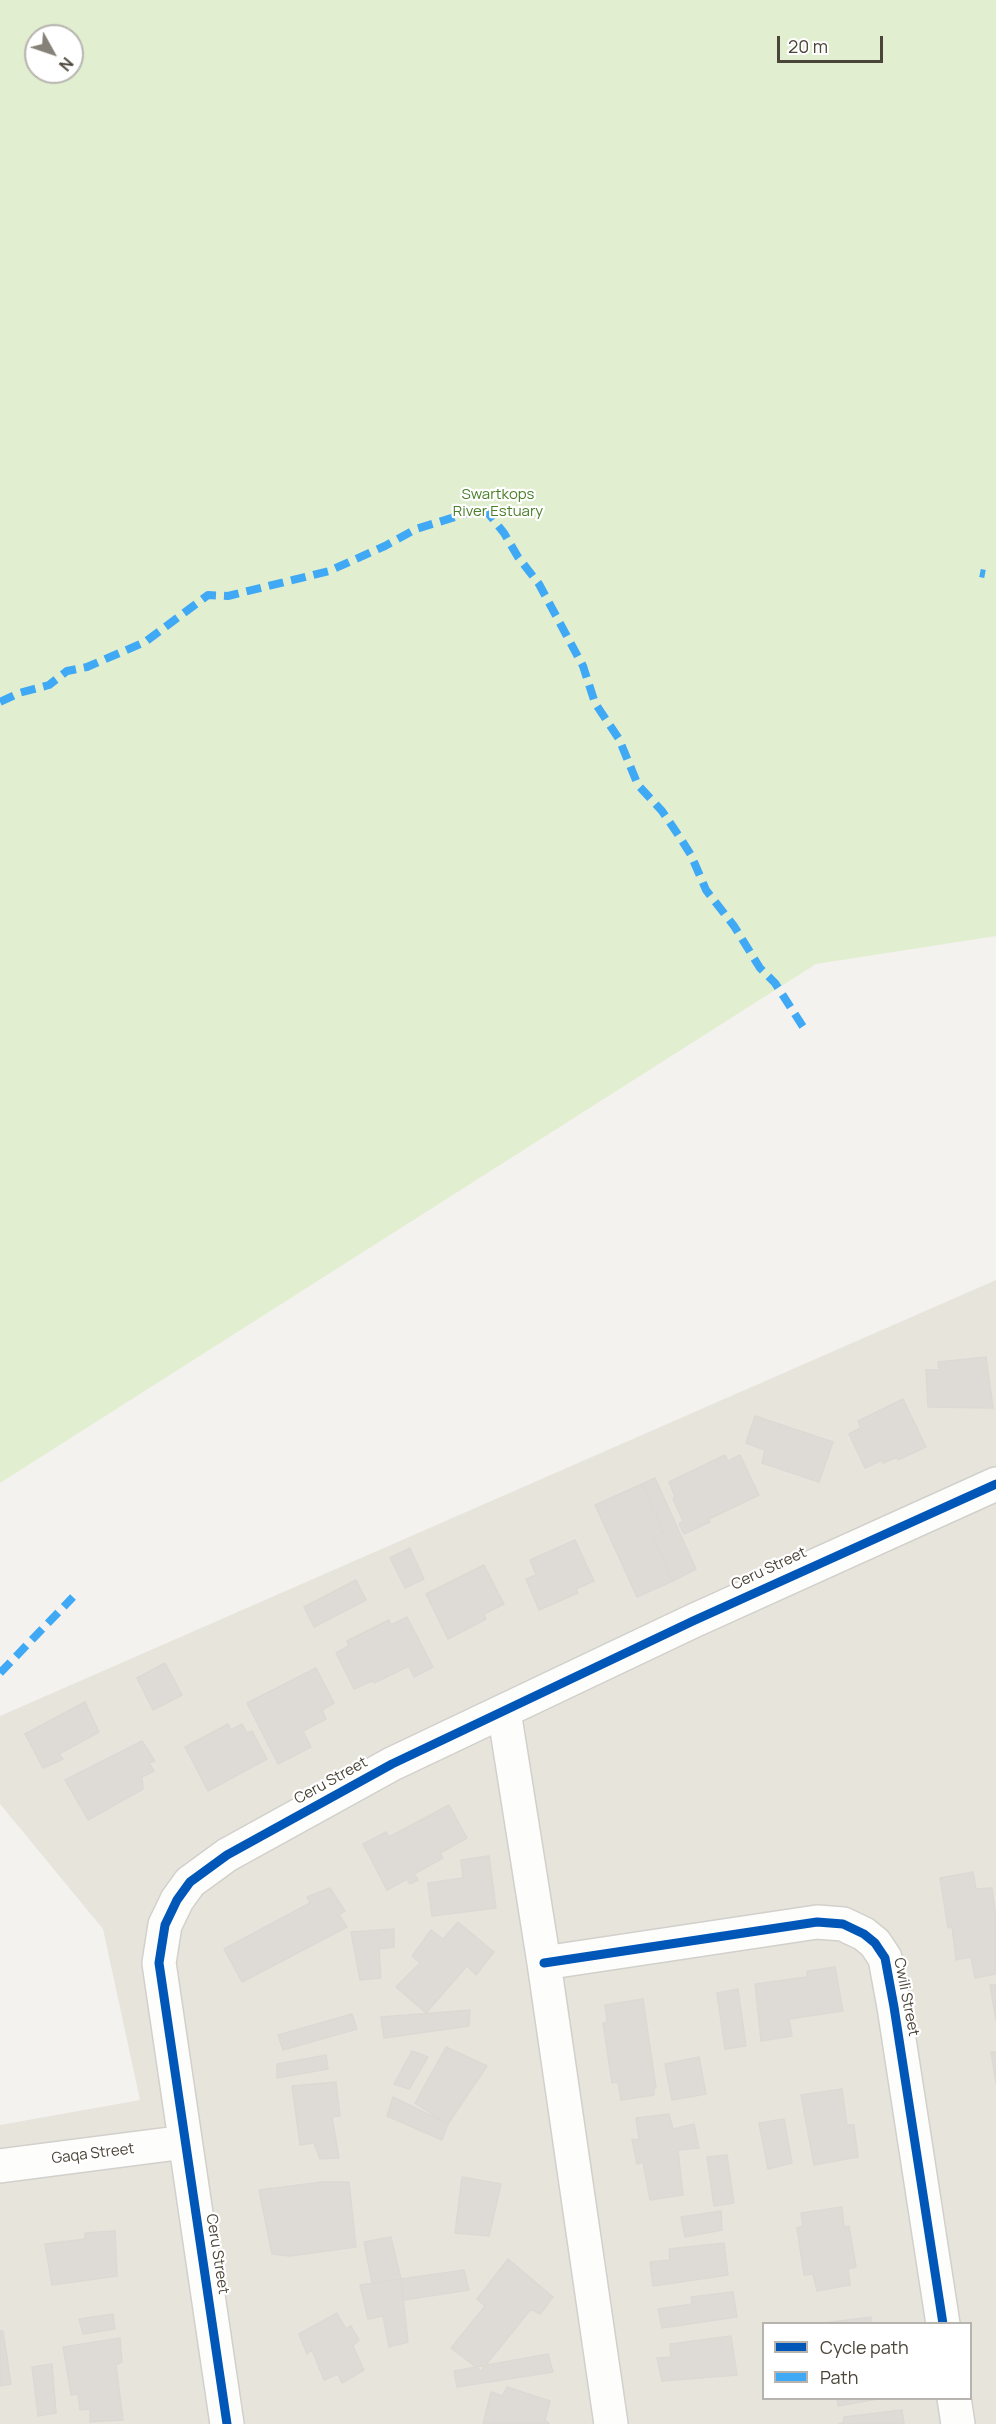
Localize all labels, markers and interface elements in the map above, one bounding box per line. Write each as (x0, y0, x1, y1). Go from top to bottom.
north arrow (24, 24, 84, 84)
scale bar (780, 24, 886, 62)
text: 20 m (788, 34, 828, 58)
text: N (54, 53, 78, 76)
park label: Swartkops River Estuary (453, 486, 543, 521)
street label: Ceru Street (729, 1544, 809, 1594)
street label: Ceru Street (291, 1754, 371, 1808)
street label: Cwili Street (890, 1956, 922, 2038)
street label: Gaqa Street (51, 2140, 135, 2168)
street label: Ceru Street (202, 2213, 232, 2295)
legend (762, 2322, 972, 2400)
text: Cycle path (820, 2335, 909, 2359)
text: Path (820, 2365, 858, 2389)

